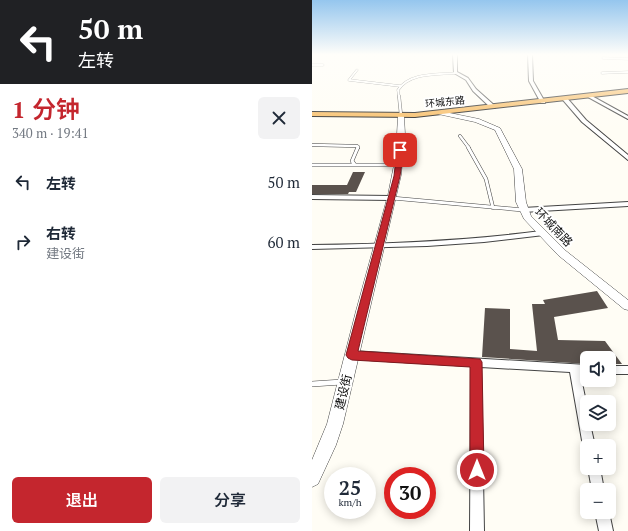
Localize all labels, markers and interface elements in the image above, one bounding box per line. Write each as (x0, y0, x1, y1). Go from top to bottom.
text: 50 m (78, 10, 143, 47)
icon: left (12, 16, 64, 68)
text: 左转 (78, 48, 114, 72)
text: 1 分钟 (12, 93, 80, 125)
street label: 环城东路 (424, 93, 466, 111)
button: close (258, 97, 300, 139)
text: 340 m · 19:41 (12, 124, 89, 142)
pin (383, 133, 417, 167)
icon: arrive (389, 139, 411, 161)
icon: left (12, 171, 34, 193)
text: 50 m (267, 172, 300, 192)
text: 左转 (46, 173, 76, 193)
street label: 环城南路 (532, 205, 576, 249)
text: 右转 (46, 223, 76, 243)
icon: right (12, 231, 34, 253)
text: 60 m (267, 232, 300, 252)
text: 建设街 (46, 244, 85, 262)
map controls (580, 351, 616, 519)
button: sound (580, 351, 616, 387)
street label: 建设街 (332, 373, 354, 411)
button: layers (580, 395, 616, 431)
button: + (580, 439, 616, 475)
position arrow (456, 449, 498, 491)
speed limit sign: 30 (384, 467, 436, 519)
text: 25 (339, 474, 361, 501)
button: 退出 (12, 477, 152, 523)
button: 分享 (160, 477, 300, 523)
button: − (580, 483, 616, 519)
text: km/h (338, 496, 362, 509)

